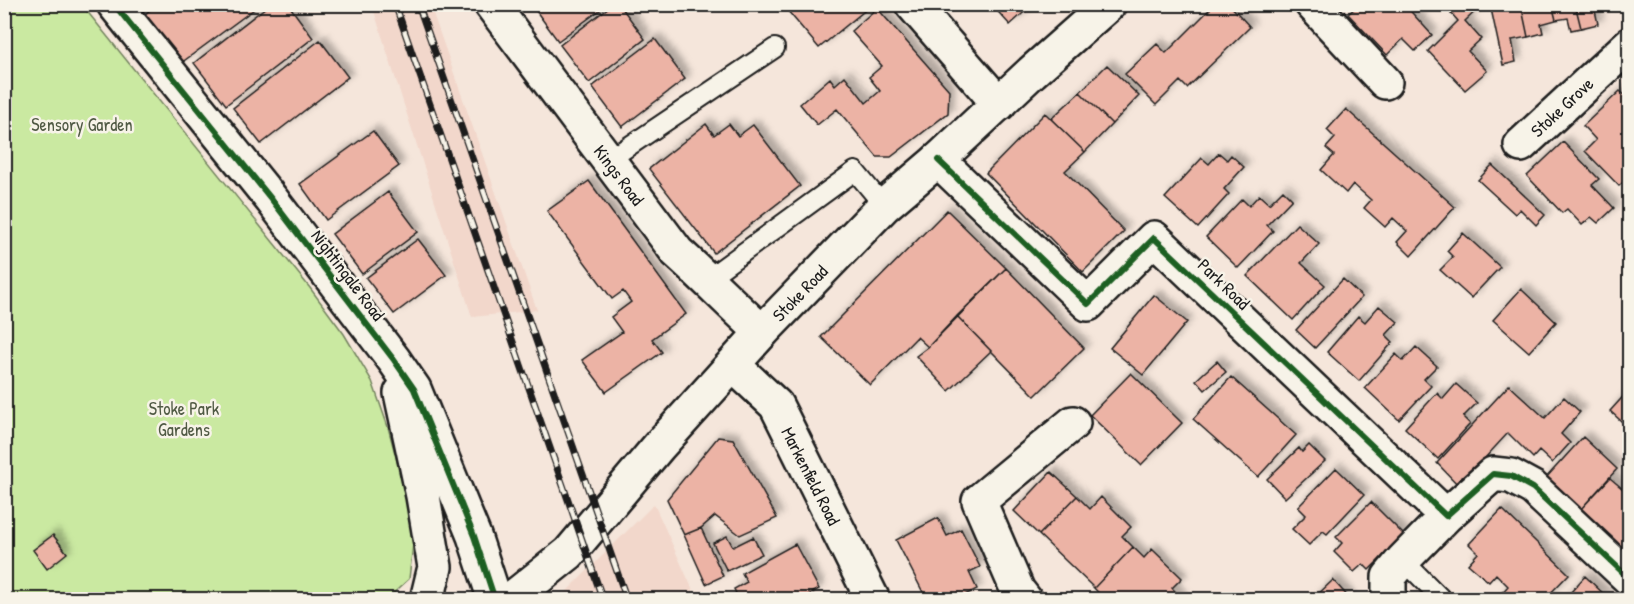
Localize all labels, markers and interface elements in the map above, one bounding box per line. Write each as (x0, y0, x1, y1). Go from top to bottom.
street label: Stoke Grove (1525, 71, 1599, 143)
park label: Sensory Garden (31, 112, 133, 137)
street label: Kings Road (588, 139, 650, 211)
street label: Nightingale Road (305, 224, 391, 326)
street label: Park Road (1192, 253, 1256, 315)
street label: Stoke Road (767, 259, 833, 327)
park label: Stoke Park Gardens (149, 396, 220, 442)
street label: Markenfield Road (776, 423, 846, 529)

